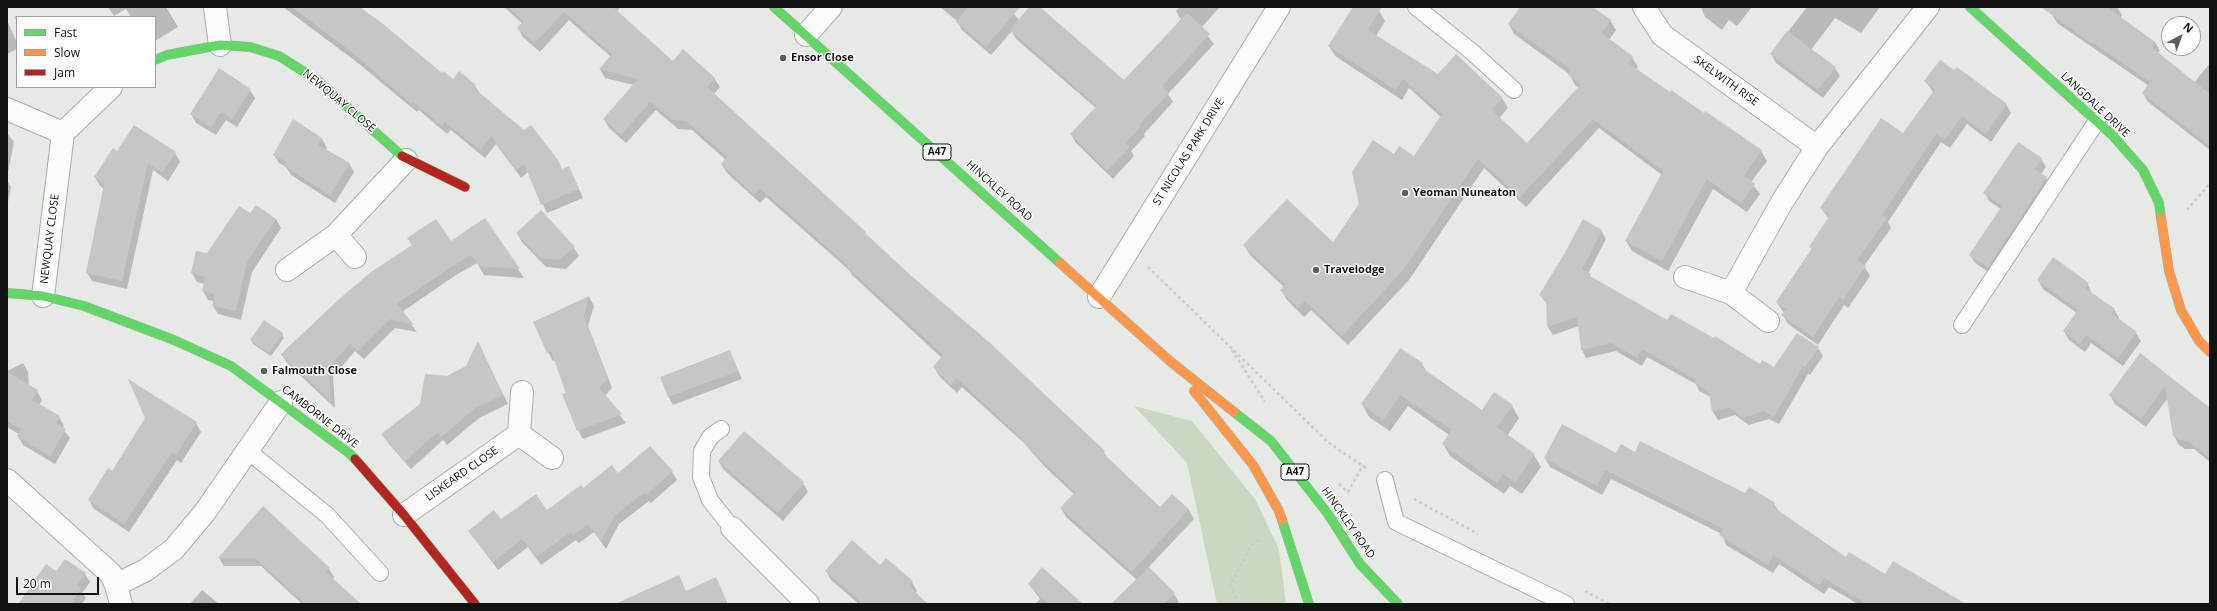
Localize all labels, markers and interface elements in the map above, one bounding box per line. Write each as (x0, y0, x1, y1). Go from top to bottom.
legend (16, 16, 156, 88)
north arrow (2161, 16, 2201, 56)
text: N (2180, 19, 2197, 36)
text: Fast (54, 24, 77, 41)
text: Slow (54, 44, 80, 61)
place label: Ensor Close (791, 51, 854, 65)
marker: Ensor Close (778, 53, 788, 63)
street label: SKELWITH RISE (1691, 53, 1761, 109)
text: Jam (54, 64, 75, 81)
street label: NEWQUAY CLOSE (300, 67, 378, 135)
street label: LANGDALE DRIVE (2058, 70, 2132, 140)
street label: ST NICOLAS PARK DRIVE (1151, 96, 1227, 208)
road number: A47 (923, 144, 951, 160)
street label: HINCKLEY ROAD (963, 158, 1035, 224)
place label: Yeoman Nuneaton (1413, 186, 1516, 200)
marker: Yeoman Nuneaton (1400, 188, 1410, 198)
street label: NEWQUAY CLOSE (38, 193, 62, 285)
place label: Travelodge (1324, 263, 1385, 277)
marker: Travelodge (1311, 265, 1321, 275)
place label: Falmouth Close (272, 364, 357, 378)
marker: Falmouth Close (259, 366, 269, 376)
street label: CAMBORNE DRIVE (279, 383, 361, 451)
street label: LISKEARD CLOSE (423, 444, 501, 504)
road number: A47 (1281, 464, 1309, 480)
street label: HINCKLEY ROAD (1318, 485, 1378, 561)
scale bar (18, 569, 101, 595)
text: 20 m (23, 575, 51, 592)

